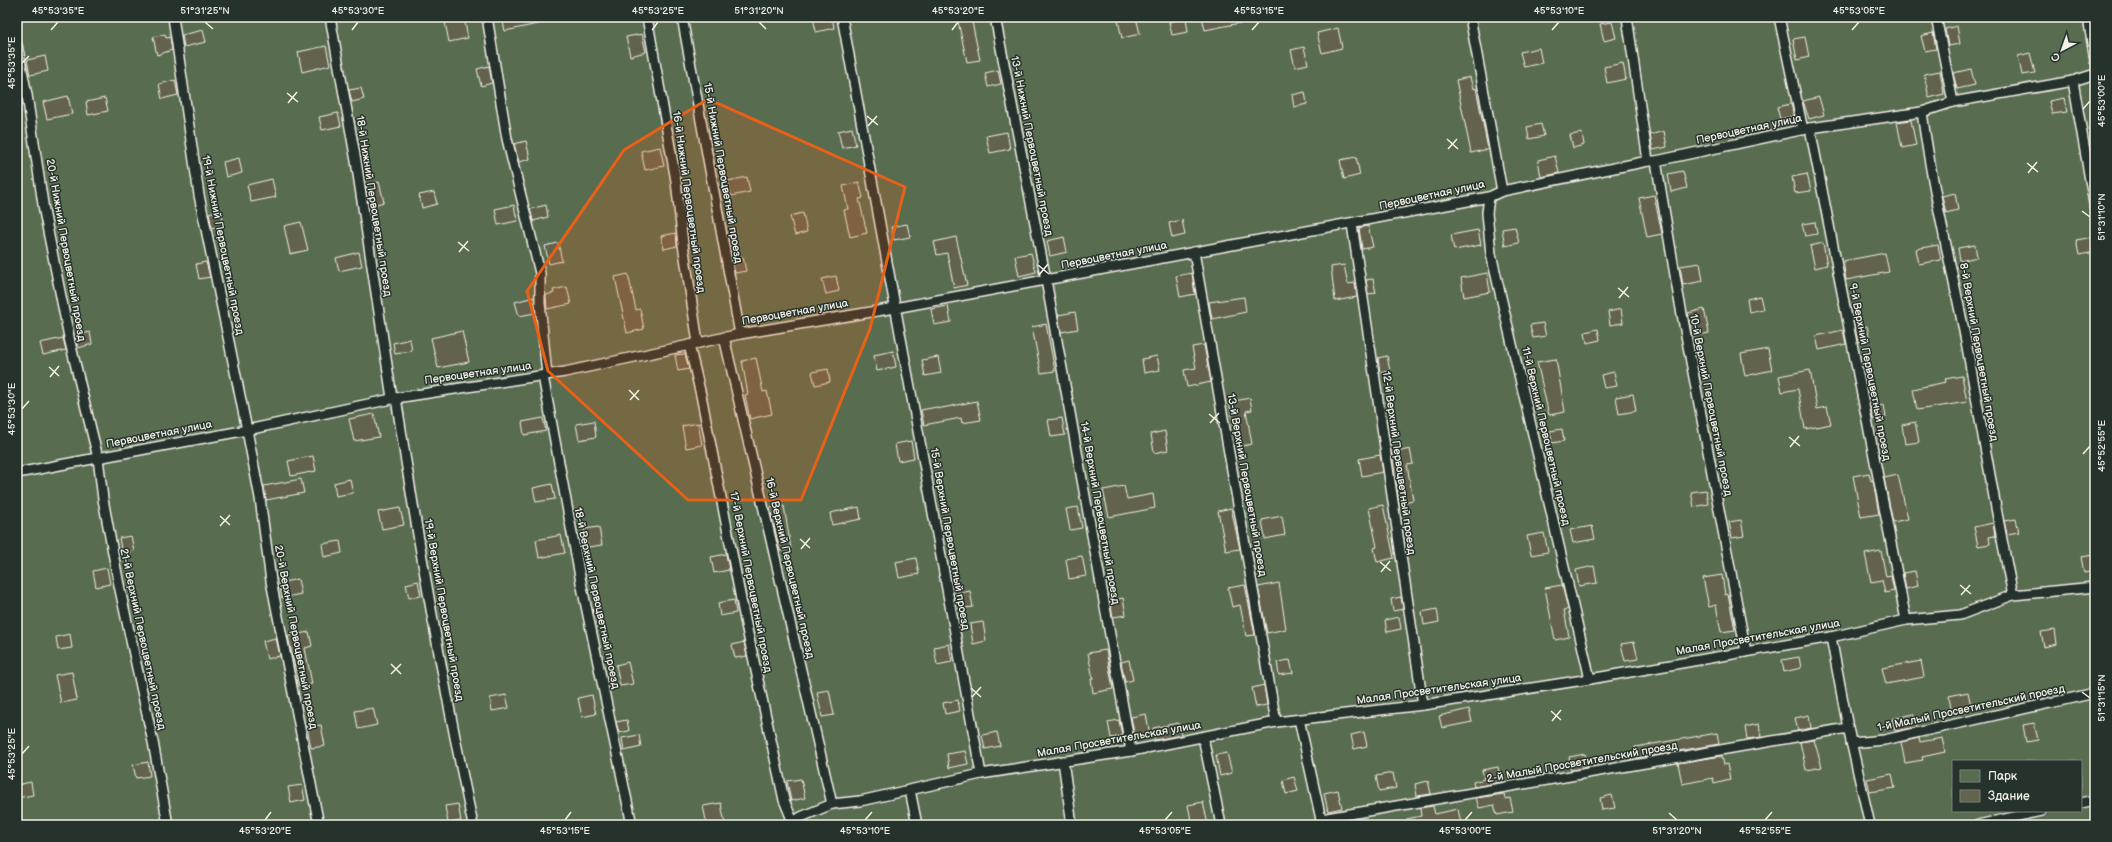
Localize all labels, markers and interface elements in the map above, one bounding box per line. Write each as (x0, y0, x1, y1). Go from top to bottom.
text: 45°53'35"E (32, 5, 85, 17)
text: 51°31'25"N (180, 5, 230, 17)
text: 45°53'30"E (332, 5, 385, 17)
text: 45°53'25"E (632, 5, 685, 17)
text: 51°31'20"N (734, 5, 784, 17)
text: 45°53'20"E (932, 5, 985, 17)
text: 45°53'15"E (1234, 5, 1285, 17)
text: 45°53'10"E (1534, 5, 1585, 17)
text: 45°53'05"E (1833, 5, 1886, 17)
north arrow (2042, 30, 2082, 70)
text: 45°53'35"E (6, 36, 18, 89)
text: С (2048, 50, 2063, 65)
street label: 13-й Нижний Первоцветный проезд (1008, 55, 1056, 237)
text: 45°53'00"E (2096, 74, 2108, 127)
street label: 15-й Нижний Первоцветный проезд (701, 82, 745, 264)
street label: 16-й Нижний Первоцветный проезд (670, 110, 708, 294)
street label: Первоцветная улица (1695, 111, 1804, 147)
street label: 18-й Нижний Первоцветный проезд (353, 115, 395, 298)
street label: 19-й Нижний Первоцветный проезд (199, 154, 247, 336)
street label: 20-й Нижний Первоцветный проезд (44, 158, 89, 343)
street label: Первоцветная улица (1378, 177, 1487, 213)
text: 51°31'10"N (2096, 193, 2108, 241)
street label: Первоцветная улица (1060, 238, 1169, 272)
street label: 8-й Верхний Первоцветный проезд (1957, 262, 2001, 442)
street label: 9-й Верхний Первоцветный проезд (1846, 282, 1894, 462)
street label: Первоцветная улица (741, 296, 850, 328)
street label: 10-й Верхний Первоцветный проезд (1687, 313, 1735, 497)
street label: 11-й Верхний Первоцветный проезд (1519, 345, 1573, 527)
street label: Первоцветная улица (424, 359, 533, 387)
street label: 12-й Верхний Первоцветный проезд (1380, 370, 1418, 556)
text: 45°53'30"E (6, 382, 18, 435)
street label: 13-й Верхний Первоцветный проезд (1224, 393, 1270, 578)
street label: Первоцветная улица (105, 417, 214, 451)
text: 45°52'55"E (2096, 420, 2108, 472)
street label: 14-й Верхний Первоцветный проезд (1078, 421, 1123, 606)
street label: 15-й Верхний Первоцветный проезд (928, 447, 973, 632)
street label: 16-й Верхний Первоцветный проезд (763, 476, 817, 660)
street label: 17-й Верхний Первоцветный проезд (727, 490, 775, 674)
street label: 18-й Верхний Первоцветный проезд (571, 506, 623, 690)
street label: 19-й Верхний Первоцветный проезд (422, 518, 467, 703)
street label: 20-й Верхний Первоцветный проезд (272, 544, 320, 730)
street label: 21-й Верхний Первоцветный проезд (117, 547, 169, 731)
street label: Малая Просветительская улица (1675, 616, 1841, 658)
street label: Малая Просветительская улица (1356, 671, 1523, 707)
text: 51°31'15"N (2096, 674, 2108, 722)
street label: 1-й Малый Просветительский проезд (1876, 682, 2066, 734)
street label: Малая Просветительская улица (1036, 718, 1202, 760)
text: 45°53'25"E (6, 727, 18, 780)
street label: 2-й Малый Просветительский проезд (1486, 739, 1679, 785)
legend (1952, 760, 2082, 812)
text: Парк (1988, 769, 2018, 784)
text: Здание (1988, 789, 2030, 804)
text: 45°53'20"E (239, 825, 292, 837)
text: 45°53'15"E (540, 825, 591, 837)
text: 45°53'10"E (840, 825, 891, 837)
text: 45°53'05"E (1139, 825, 1192, 837)
text: 45°53'00"E (1439, 825, 1492, 837)
text: 51°31'20"N (1652, 825, 1702, 837)
text: 45°52'55"E (1739, 825, 1791, 837)

